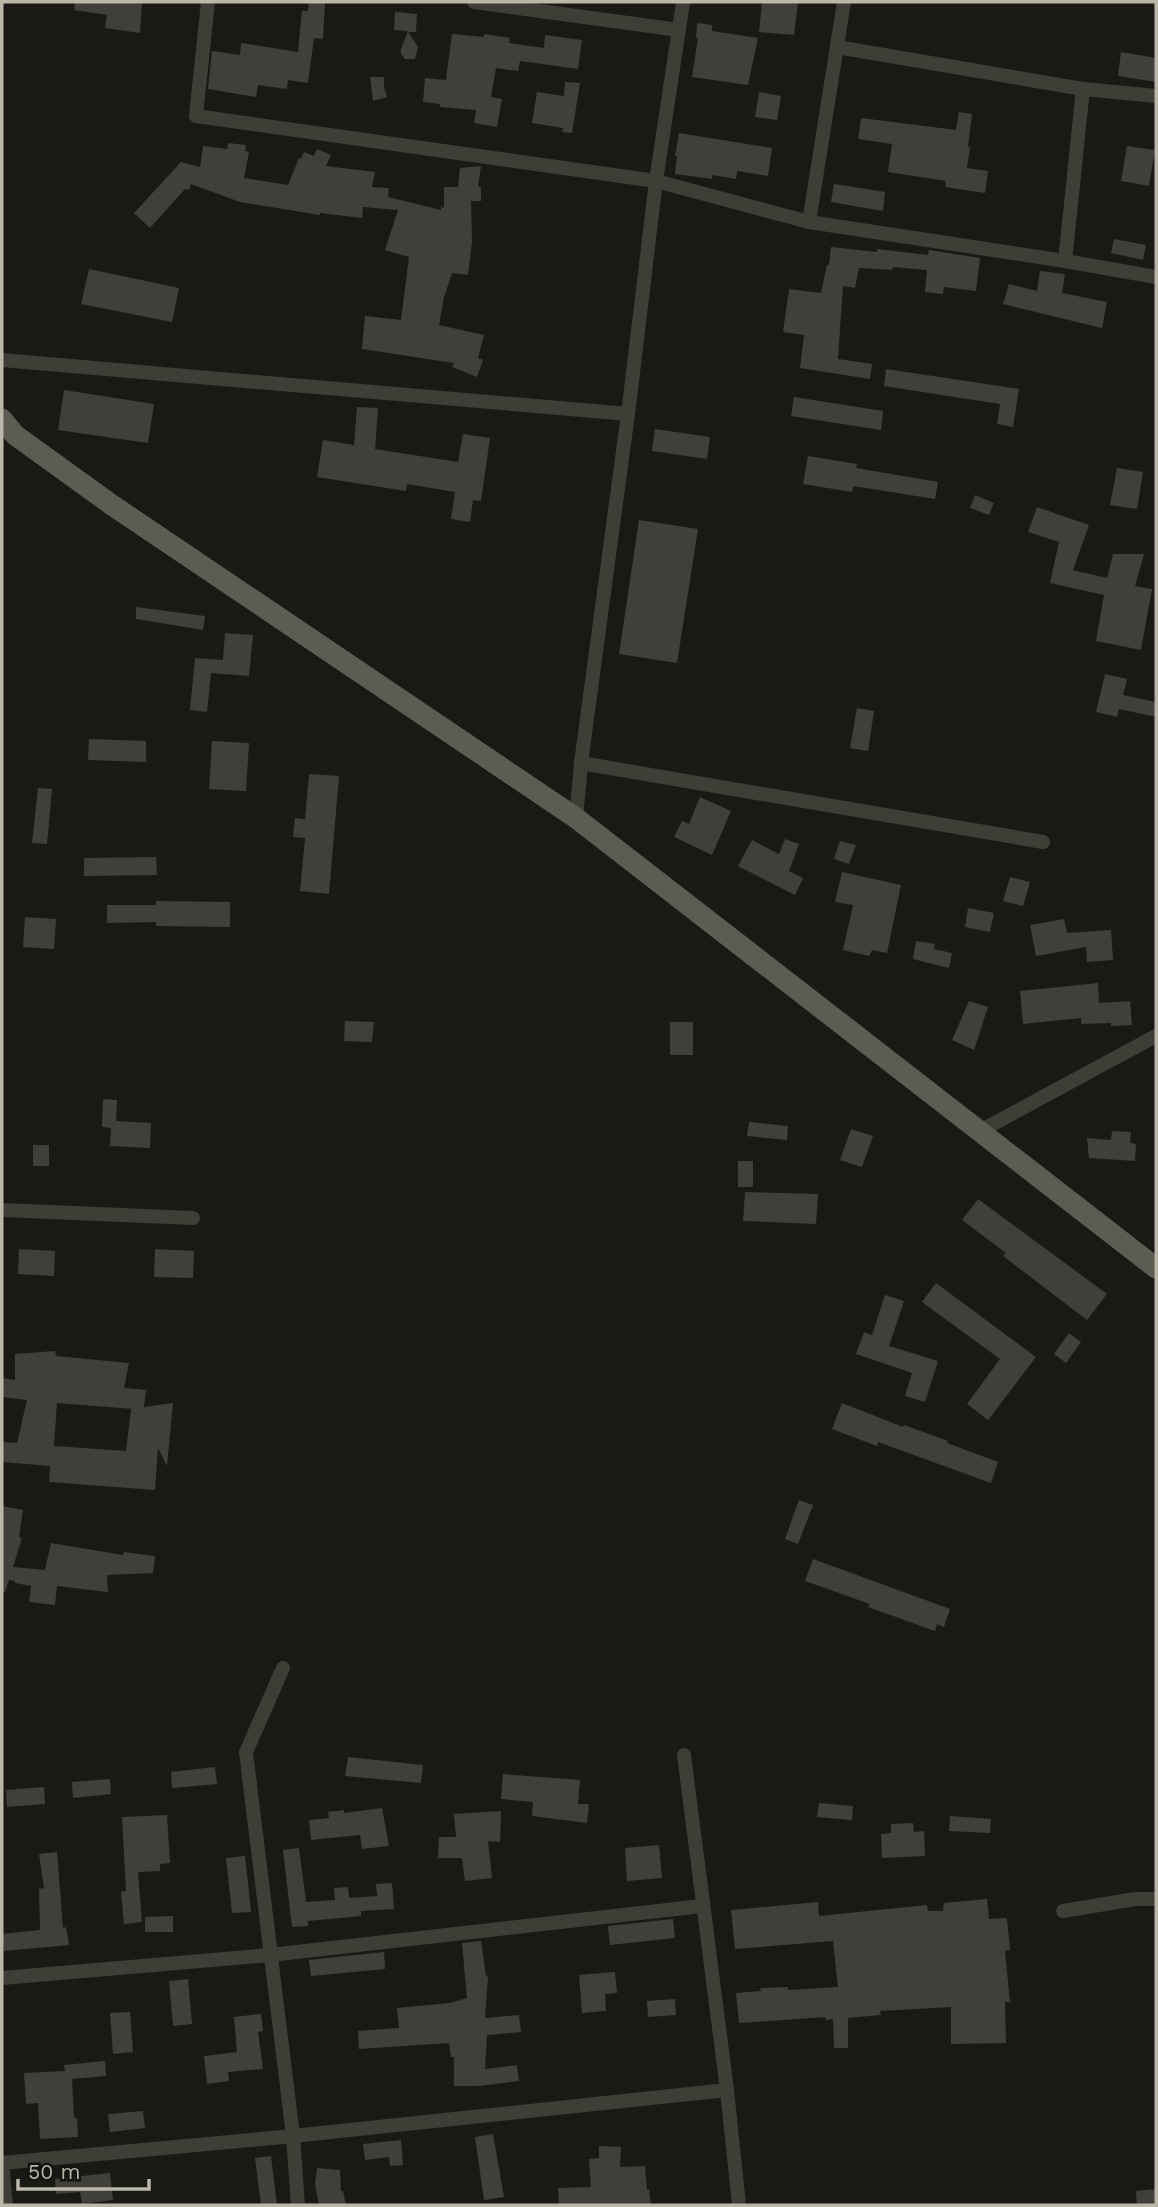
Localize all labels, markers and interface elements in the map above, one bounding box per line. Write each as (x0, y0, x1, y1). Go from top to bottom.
scale bar (18, 2148, 149, 2192)
text: 50 m (28, 2159, 80, 2184)

